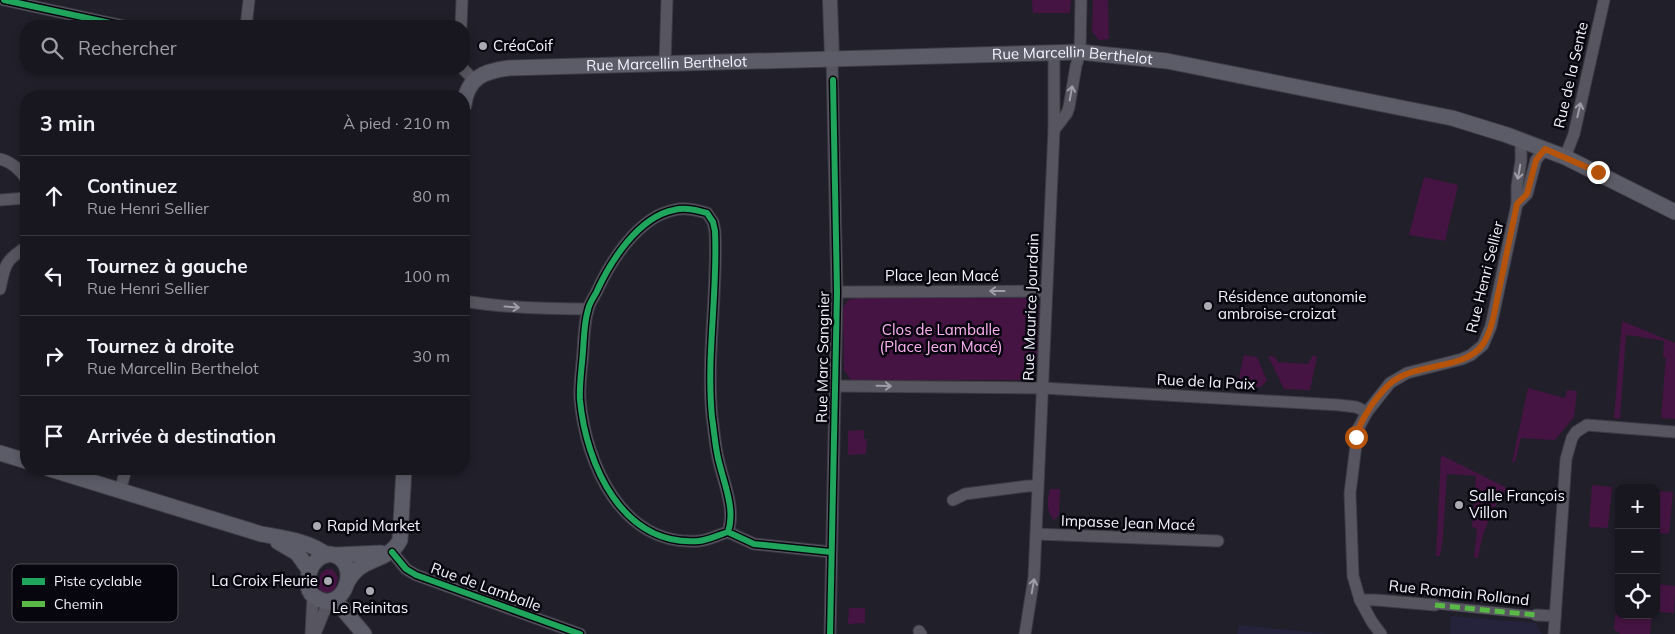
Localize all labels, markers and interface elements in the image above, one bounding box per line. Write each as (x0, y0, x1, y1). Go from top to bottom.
search box (20, 20, 470, 75)
street label: Rue de la Sente (1549, 20, 1592, 130)
icon: search (38, 34, 66, 62)
text: Rechercher (78, 36, 177, 60)
place label: CréaCoif (493, 36, 554, 55)
marker: CréaCoif (477, 40, 489, 52)
street label: Rue Marcellin Berthelot (992, 42, 1154, 68)
street label: Rue Marcellin Berthelot (586, 51, 747, 75)
one-way arrow (1067, 85, 1077, 101)
one-way arrow (1575, 103, 1584, 119)
text: 3 min (40, 110, 95, 136)
text: À pied · 210 m (343, 113, 450, 133)
route end (1587, 161, 1610, 184)
one-way arrow (1514, 164, 1524, 180)
text: Continuez (87, 174, 177, 198)
icon: ahead (40, 182, 68, 210)
text: 80 m (413, 186, 450, 206)
text: Rue Henri Sellier (87, 198, 209, 218)
street label: Rue Henri Sellier (1461, 219, 1508, 335)
street label: Rue Maurice Jourdain (1018, 233, 1043, 381)
text: Tournez à gauche (87, 254, 248, 278)
icon: left (40, 262, 68, 290)
text: 100 m (403, 266, 450, 286)
street label: Place Jean Macé (885, 266, 999, 285)
text: Rue Henri Sellier (87, 278, 209, 298)
one-way arrow (990, 286, 1006, 296)
place label: Résidence autonomie ambroise-croizat (1218, 287, 1366, 323)
street label: Rue Marc Sangnier (812, 290, 833, 423)
marker: Résidence autonomie ambroise-croizat (1202, 300, 1214, 312)
one-way arrow (504, 302, 520, 311)
park label: Clos de Lamballe (Place Jean Macé) (879, 320, 1003, 356)
text: Tournez à droite (87, 334, 234, 358)
icon: right (40, 342, 68, 370)
text: 30 m (413, 346, 450, 366)
text: Rue Marcellin Berthelot (87, 358, 259, 378)
street label: Rue de la Paix (1156, 369, 1256, 394)
one-way arrow (875, 381, 891, 391)
icon: arrive (40, 422, 68, 450)
text: Arrivée à destination (87, 424, 276, 448)
route start (1345, 426, 1368, 449)
map controls (1615, 484, 1660, 619)
button: + (1615, 484, 1660, 529)
place label: Salle François Villon (1469, 486, 1565, 522)
marker: Salle François Villon (1453, 499, 1465, 511)
street label: Impasse Jean Macé (1061, 511, 1195, 534)
place label: Rapid Market (327, 516, 420, 535)
marker: Rapid Market (311, 520, 323, 532)
button: − (1615, 529, 1660, 574)
street label: Rue de Lamballe (428, 558, 544, 615)
legend (12, 564, 178, 622)
place label: La Croix Fleurie (211, 571, 318, 590)
text: Piste cyclable (54, 572, 142, 590)
button: locate (1615, 574, 1660, 619)
marker: La Croix Fleurie (322, 575, 334, 587)
street label: Rue Romain Rolland (1388, 576, 1530, 609)
one-way arrow (1028, 578, 1038, 594)
marker: Le Reinitas (364, 585, 376, 597)
text: Chemin (54, 595, 103, 613)
place label: Le Reinitas (332, 598, 408, 617)

